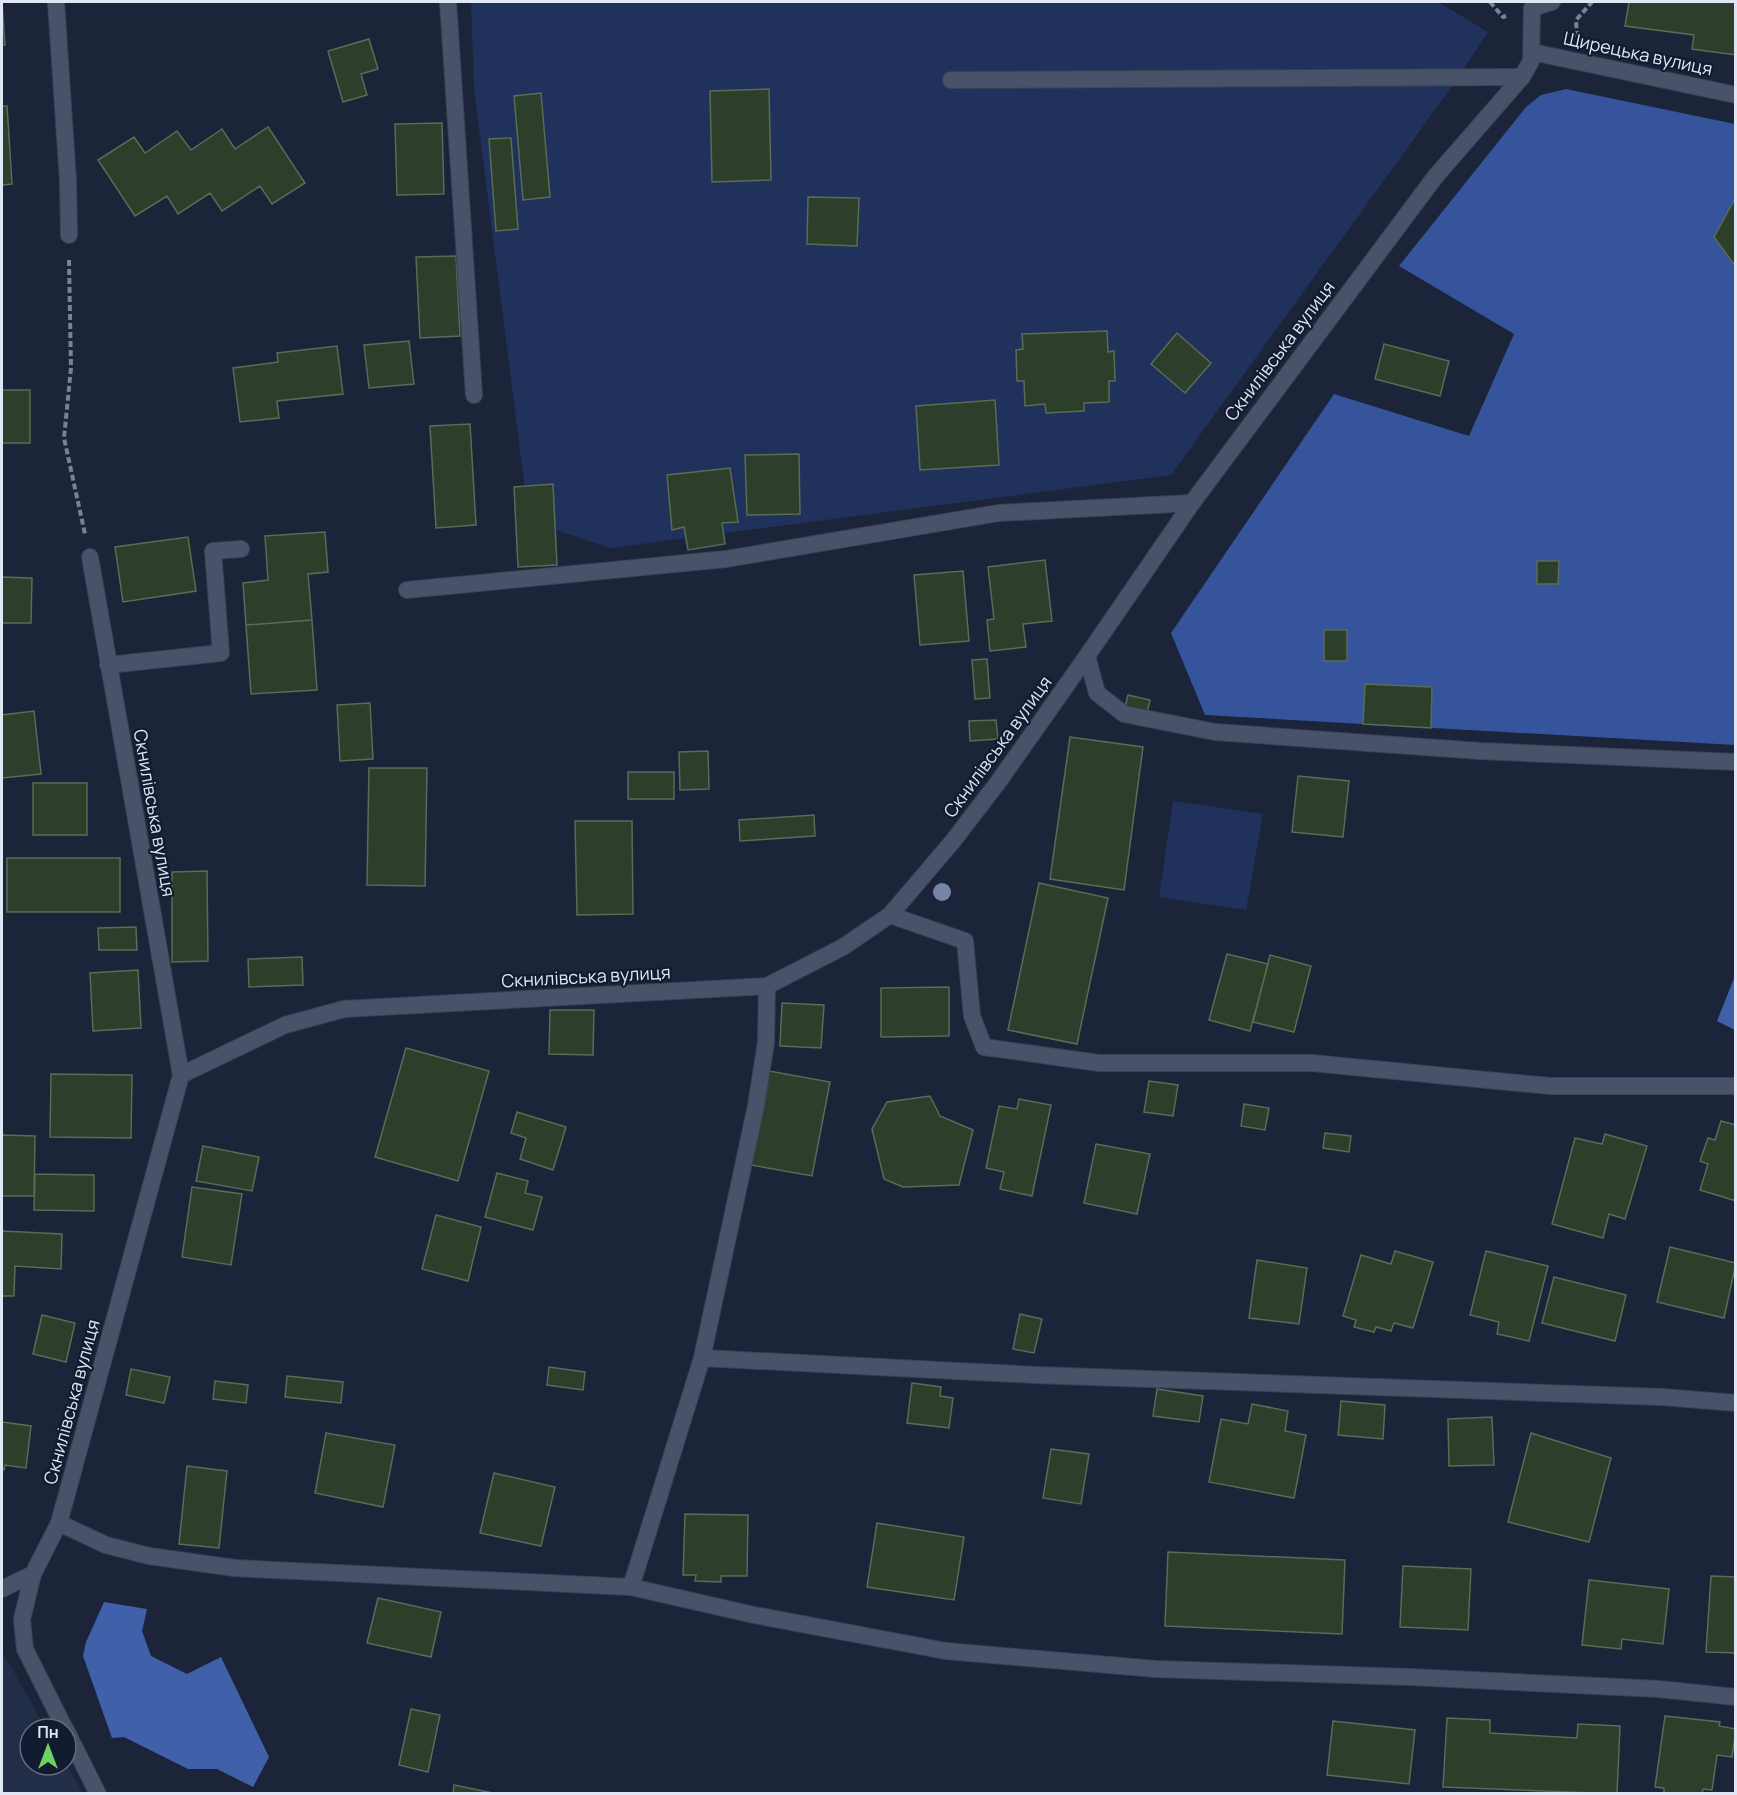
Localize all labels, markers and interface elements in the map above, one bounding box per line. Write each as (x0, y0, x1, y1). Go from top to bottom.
street label: Щирецька вулиця (1562, 26, 1715, 81)
street label: Скнилівська вулиця (1219, 276, 1340, 425)
street label: Скнилівська вулиця (938, 671, 1057, 822)
street label: Скнилівська вулиця (128, 727, 182, 898)
street label: Скнилівська вулиця (501, 960, 671, 992)
street label: Скнилівська вулиця (38, 1317, 105, 1487)
north arrow (18, 1717, 78, 1777)
text: Пн (37, 1721, 59, 1743)

